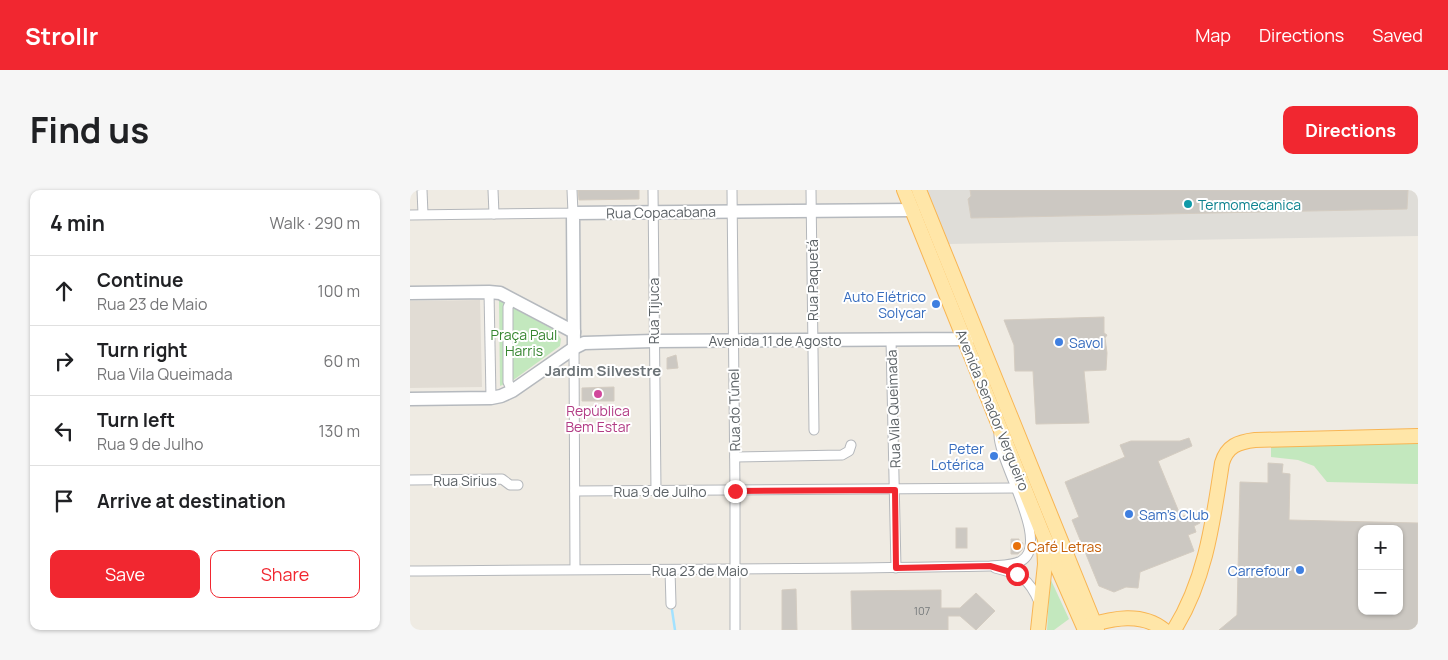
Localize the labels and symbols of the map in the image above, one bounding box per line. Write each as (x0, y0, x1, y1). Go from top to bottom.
place label: Termomecanica (1198, 195, 1301, 214)
marker: Termomecanica (1182, 198, 1194, 210)
street label: Rua Copacabana (606, 202, 716, 222)
street label: Rua Paquetá (803, 239, 822, 321)
street label: Rua Tijuca (644, 278, 663, 344)
place label: Auto Elétrico Solycar (843, 287, 926, 322)
marker: Auto Elétrico Solycar (930, 298, 942, 310)
park label: Praça Paul Harris (491, 325, 557, 360)
street label: Avenida Senador Vergueiro (952, 326, 1034, 494)
street label: Avenida 11 de Agosto (709, 331, 841, 350)
place label: Savol (1069, 333, 1104, 352)
marker: Savol (1053, 336, 1065, 348)
street label: Rua Vila Queimada (881, 349, 905, 469)
district label: Jardim Silvestre (545, 360, 661, 381)
street label: Rua do Túnel (724, 368, 744, 452)
marker: República Bem Estar (592, 388, 604, 400)
place label: República Bem Estar (566, 401, 631, 436)
place label: Peter Lotérica (931, 439, 984, 474)
marker: Peter Lotérica (988, 450, 1000, 462)
street label: Rua Sirius (433, 471, 497, 490)
route end (724, 480, 747, 503)
street label: Rua 9 de Julho (613, 482, 707, 501)
place label: Sam's Club (1139, 505, 1209, 524)
marker: Sam's Club (1123, 508, 1135, 520)
place label: Café Letras (1027, 537, 1102, 556)
marker: Café Letras (1011, 540, 1023, 552)
street label: Rua 23 de Maio (652, 561, 748, 580)
place label: Carrefour (1228, 561, 1290, 580)
route start (1006, 563, 1029, 586)
marker: Carrefour (1294, 564, 1306, 576)
house number: 107 (914, 603, 930, 618)

